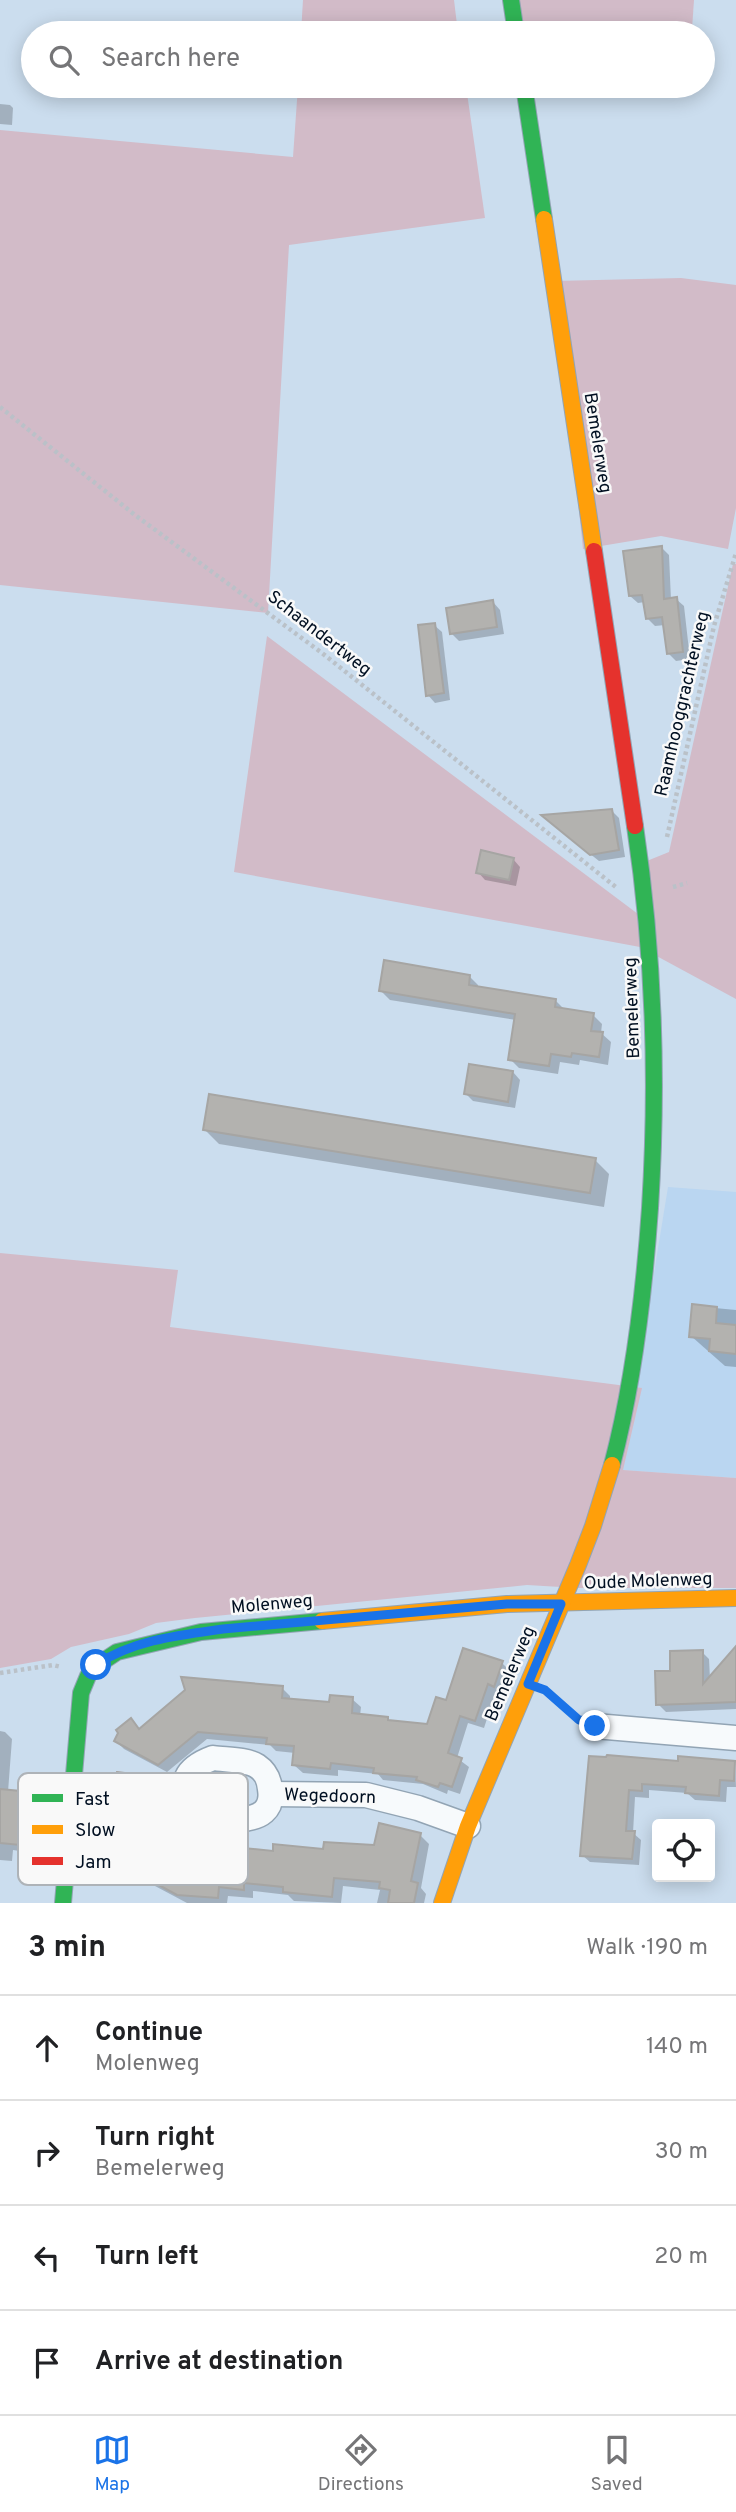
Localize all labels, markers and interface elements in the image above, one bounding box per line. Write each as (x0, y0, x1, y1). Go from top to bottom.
search box (21, 21, 715, 98)
icon: search (45, 41, 83, 79)
text: Search here (101, 43, 240, 76)
street label: Bemelerweg (578, 391, 616, 495)
street label: Schaandertweg (262, 586, 376, 682)
street label: Raamhooggrachterweg (651, 609, 715, 799)
street label: Bemelerweg (620, 957, 646, 1059)
street label: Oude Molenweg (583, 1568, 713, 1596)
street label: Molenweg (230, 1590, 314, 1620)
street label: Bemelerweg (481, 1623, 541, 1725)
route start (80, 1649, 111, 1680)
route end (579, 1710, 610, 1741)
legend (18, 1773, 248, 1885)
street label: Wegedoorn (283, 1784, 377, 1810)
text: Fast (75, 1788, 110, 1812)
text: Slow (75, 1819, 115, 1843)
map controls (652, 1819, 715, 1882)
button: locate (652, 1819, 715, 1882)
text: Jam (75, 1851, 112, 1875)
text: 3 min (28, 1930, 106, 1967)
text: Walk · 190 m (586, 1934, 708, 1963)
text: Continue (95, 2017, 203, 2050)
icon: ahead (28, 2029, 66, 2067)
text: 140 m (646, 2033, 708, 2062)
text: Molenweg (95, 2050, 200, 2079)
text: Turn right (95, 2122, 215, 2155)
icon: right (28, 2134, 66, 2172)
text: 30 m (655, 2138, 708, 2167)
text: Bemelerweg (95, 2155, 225, 2184)
icon: left (28, 2239, 66, 2277)
text: Turn left (95, 2241, 199, 2274)
text: 20 m (654, 2243, 708, 2272)
icon: arrive (28, 2344, 66, 2382)
text: Arrive at destination (95, 2346, 343, 2379)
tab: Map (93, 2431, 131, 2497)
tab: Directions (318, 2431, 404, 2497)
tab: Saved (591, 2431, 643, 2497)

